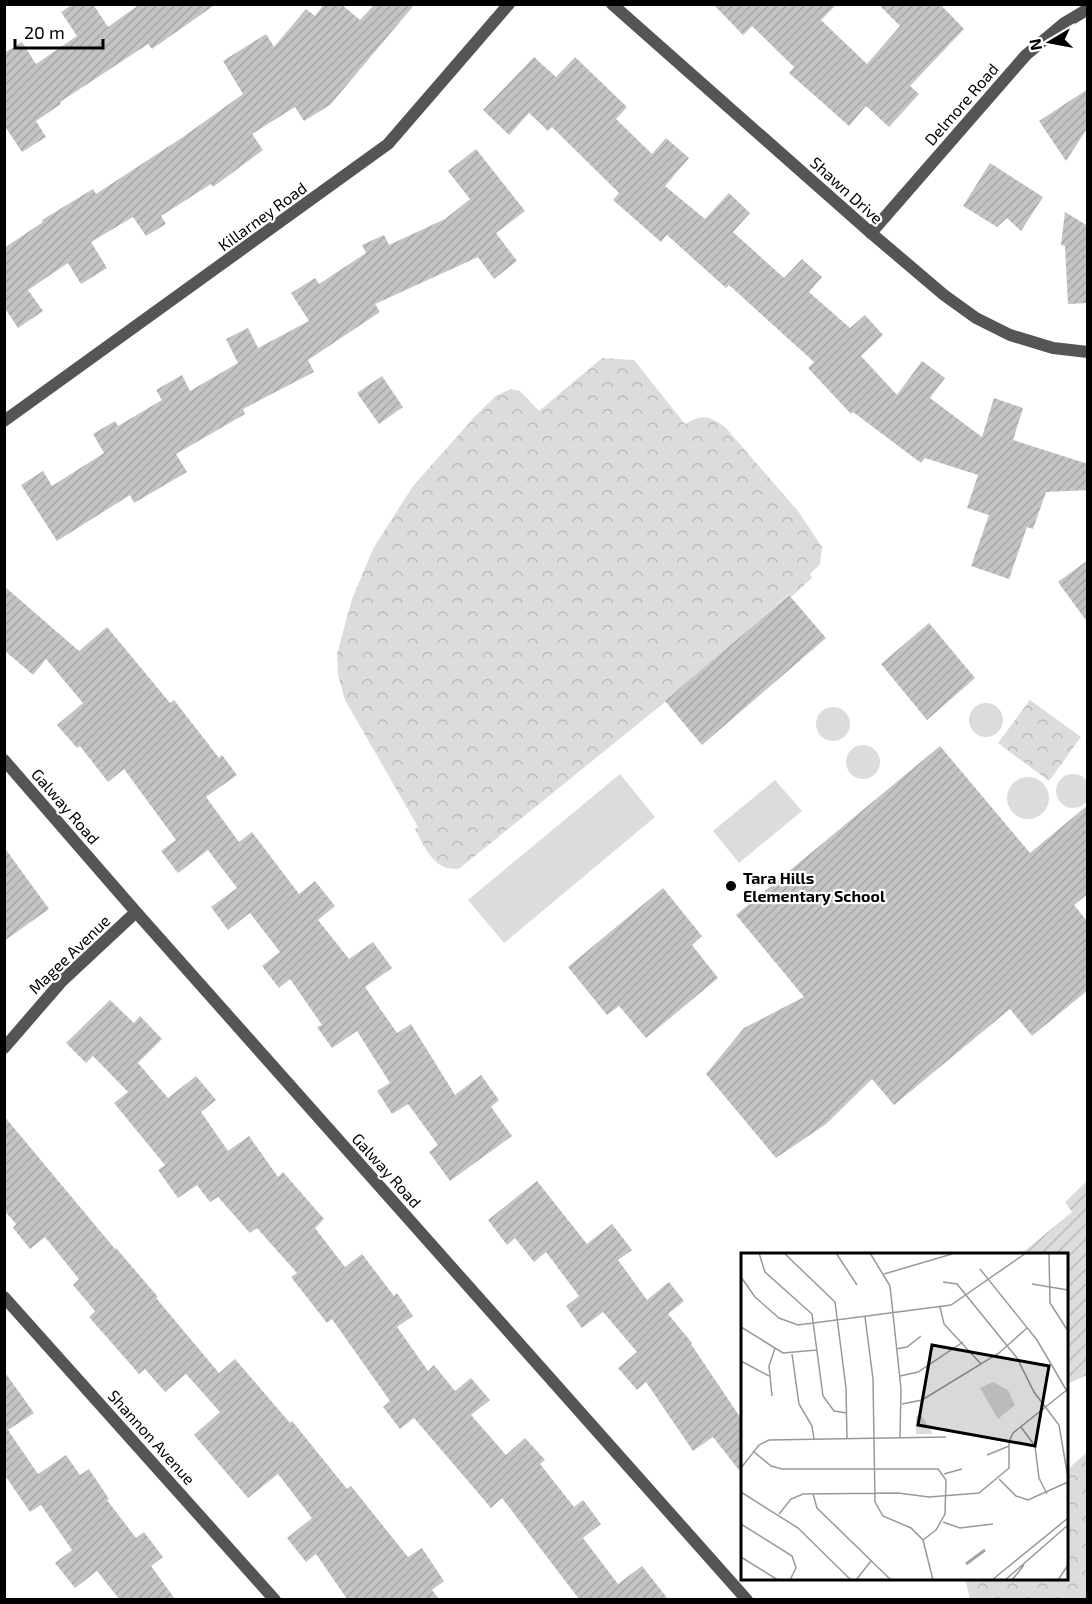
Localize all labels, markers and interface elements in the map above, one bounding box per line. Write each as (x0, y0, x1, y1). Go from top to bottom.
scale bar (15, 12, 104, 50)
north arrow (1020, 12, 1080, 72)
text: 20 m (24, 21, 65, 43)
text: N (1024, 37, 1045, 52)
street label: Delmore Road (920, 59, 1002, 149)
street label: Shawn Drive (807, 152, 887, 228)
street label: Killarney Road (214, 178, 310, 254)
street label: Galway Road (28, 764, 104, 848)
place label: Tara Hills Elementary School (743, 868, 886, 906)
marker: Tara Hills Elementary School (724, 879, 738, 893)
street label: Magee Avenue (24, 910, 114, 998)
street label: Galway Road (349, 1129, 425, 1211)
inset map (741, 1253, 1068, 1580)
street label: Shannon Avenue (105, 1386, 199, 1488)

